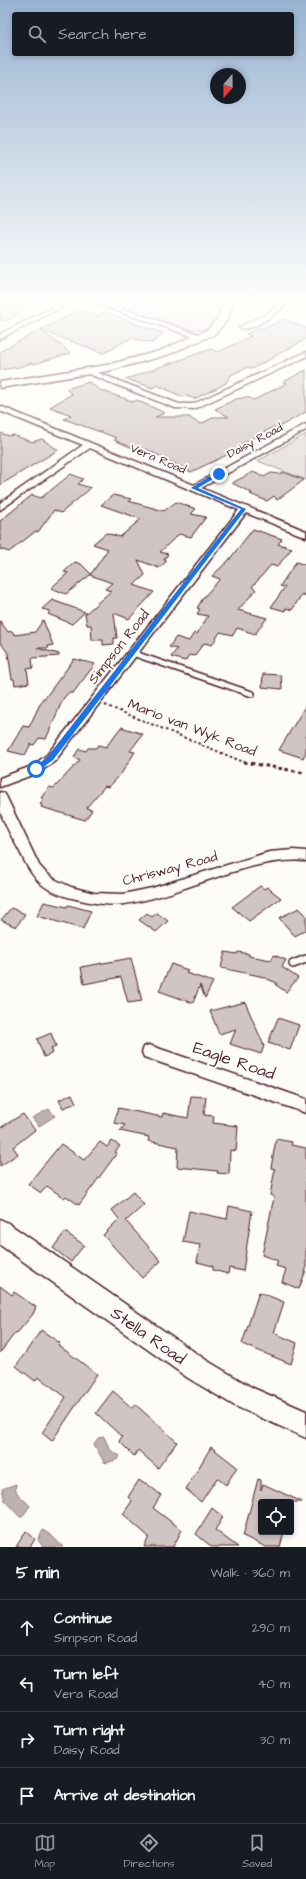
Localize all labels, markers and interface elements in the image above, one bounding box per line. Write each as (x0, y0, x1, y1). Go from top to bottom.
search box (12, 12, 294, 56)
icon: search (26, 23, 48, 45)
text: Search here (58, 24, 147, 45)
north arrow (210, 68, 246, 104)
street label: Daisy Road (224, 419, 286, 464)
street label: Vera Road (127, 440, 189, 478)
route end (210, 465, 228, 483)
street label: Simpson Road (84, 606, 154, 688)
street label: Mario van Wyk Road (125, 694, 259, 762)
route start (27, 760, 45, 778)
street label: Chrisway Road (120, 847, 220, 891)
street label: Eagle Road (189, 1036, 278, 1087)
street label: Stella Road (106, 1301, 191, 1371)
map controls (258, 1499, 294, 1535)
button: locate (258, 1499, 294, 1535)
text: 5 min (16, 1561, 59, 1585)
text: Walk · 360 m (211, 1564, 290, 1582)
text: Continue (54, 1608, 112, 1629)
icon: ahead (16, 1617, 38, 1639)
text: 290 m (252, 1619, 290, 1637)
text: Simpson Road (54, 1629, 137, 1647)
text: Turn left (54, 1664, 118, 1685)
icon: left (16, 1673, 38, 1695)
text: 40 m (258, 1675, 290, 1693)
text: Vera Road (54, 1685, 118, 1703)
text: Turn right (54, 1720, 125, 1741)
icon: right (16, 1729, 38, 1751)
text: 30 m (260, 1731, 290, 1749)
text: Daisy Road (54, 1741, 120, 1759)
icon: arrive (16, 1785, 38, 1807)
text: Arrive at destination (54, 1785, 195, 1806)
tab: Map (34, 1832, 56, 1871)
tab: Directions (123, 1832, 175, 1871)
tab: Saved (242, 1832, 272, 1871)

